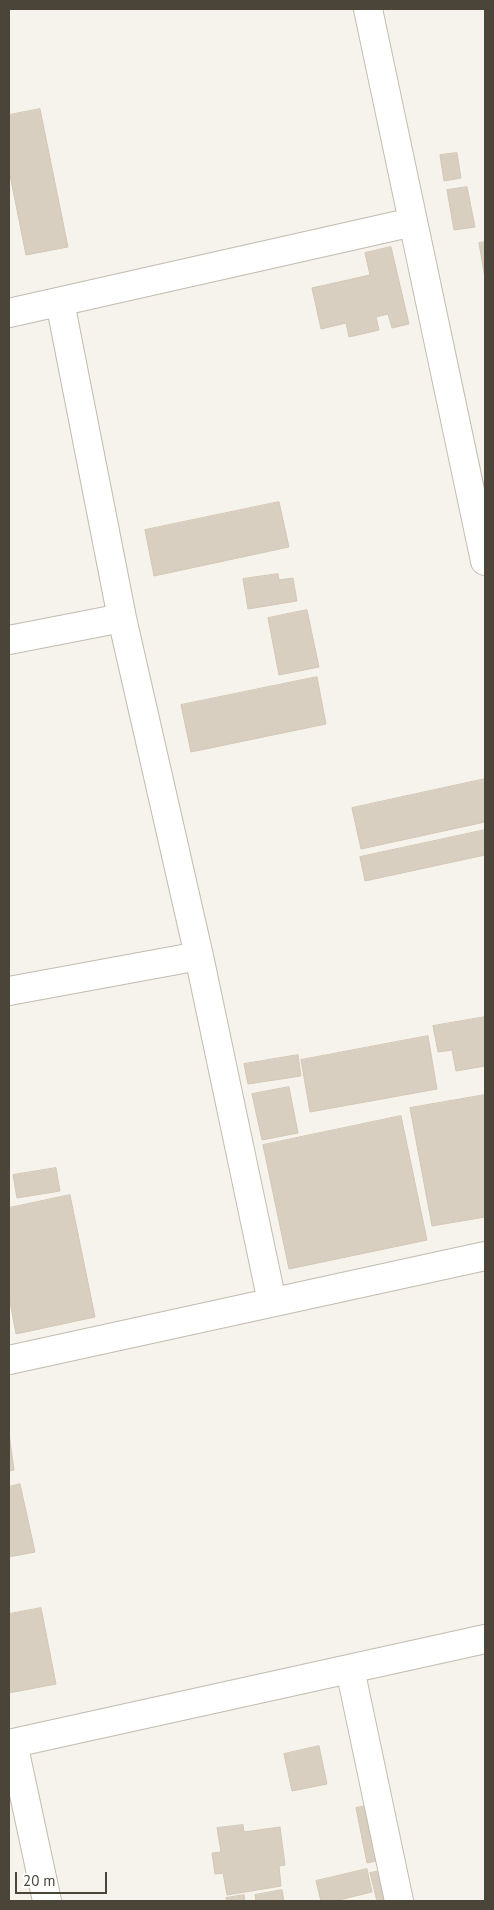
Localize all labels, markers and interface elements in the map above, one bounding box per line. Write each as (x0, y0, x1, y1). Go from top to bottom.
scale bar (18, 1862, 110, 1894)
text: 20 m (23, 1871, 56, 1890)

